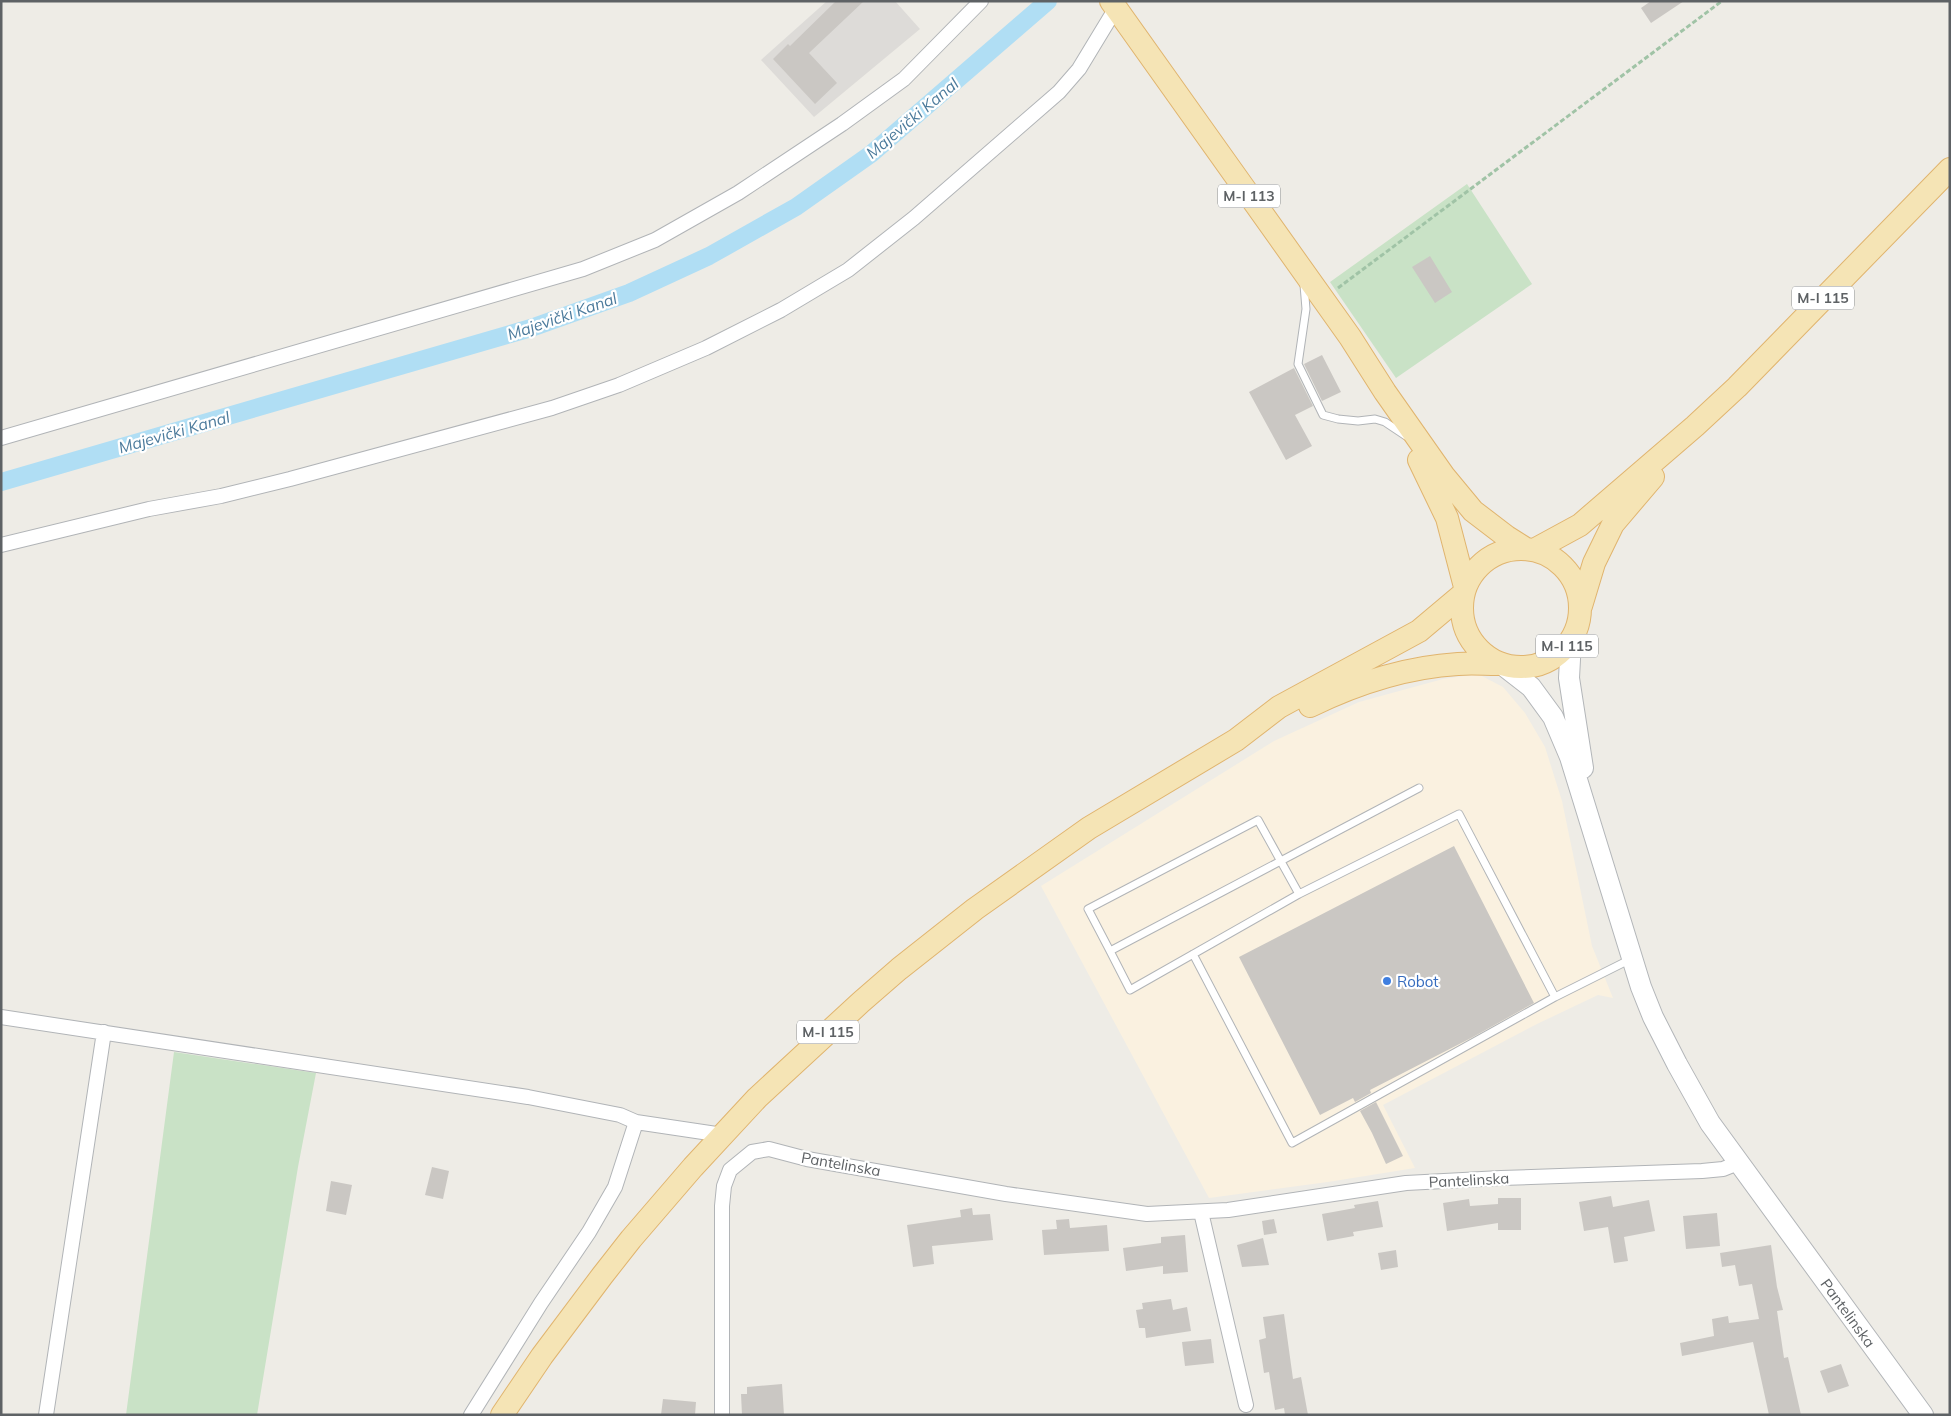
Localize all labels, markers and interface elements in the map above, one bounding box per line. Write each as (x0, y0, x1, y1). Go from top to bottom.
water label: Majevički Kanal (862, 73, 963, 163)
road number: M-I 113 (1218, 185, 1280, 208)
road number: M-I 115 (1792, 286, 1854, 310)
water label: Majevički Kanal (505, 288, 620, 344)
water label: Majevički Kanal (116, 407, 232, 457)
road number: M-I 115 (1536, 634, 1598, 658)
place label: Robot (1397, 972, 1439, 991)
marker: Robot (1381, 975, 1393, 987)
road number: M-I 115 (797, 1020, 859, 1044)
street label: Pantelinska (800, 1148, 882, 1180)
street label: Pantelinska (1428, 1168, 1510, 1192)
street label: Pantelinska (1817, 1275, 1879, 1351)

